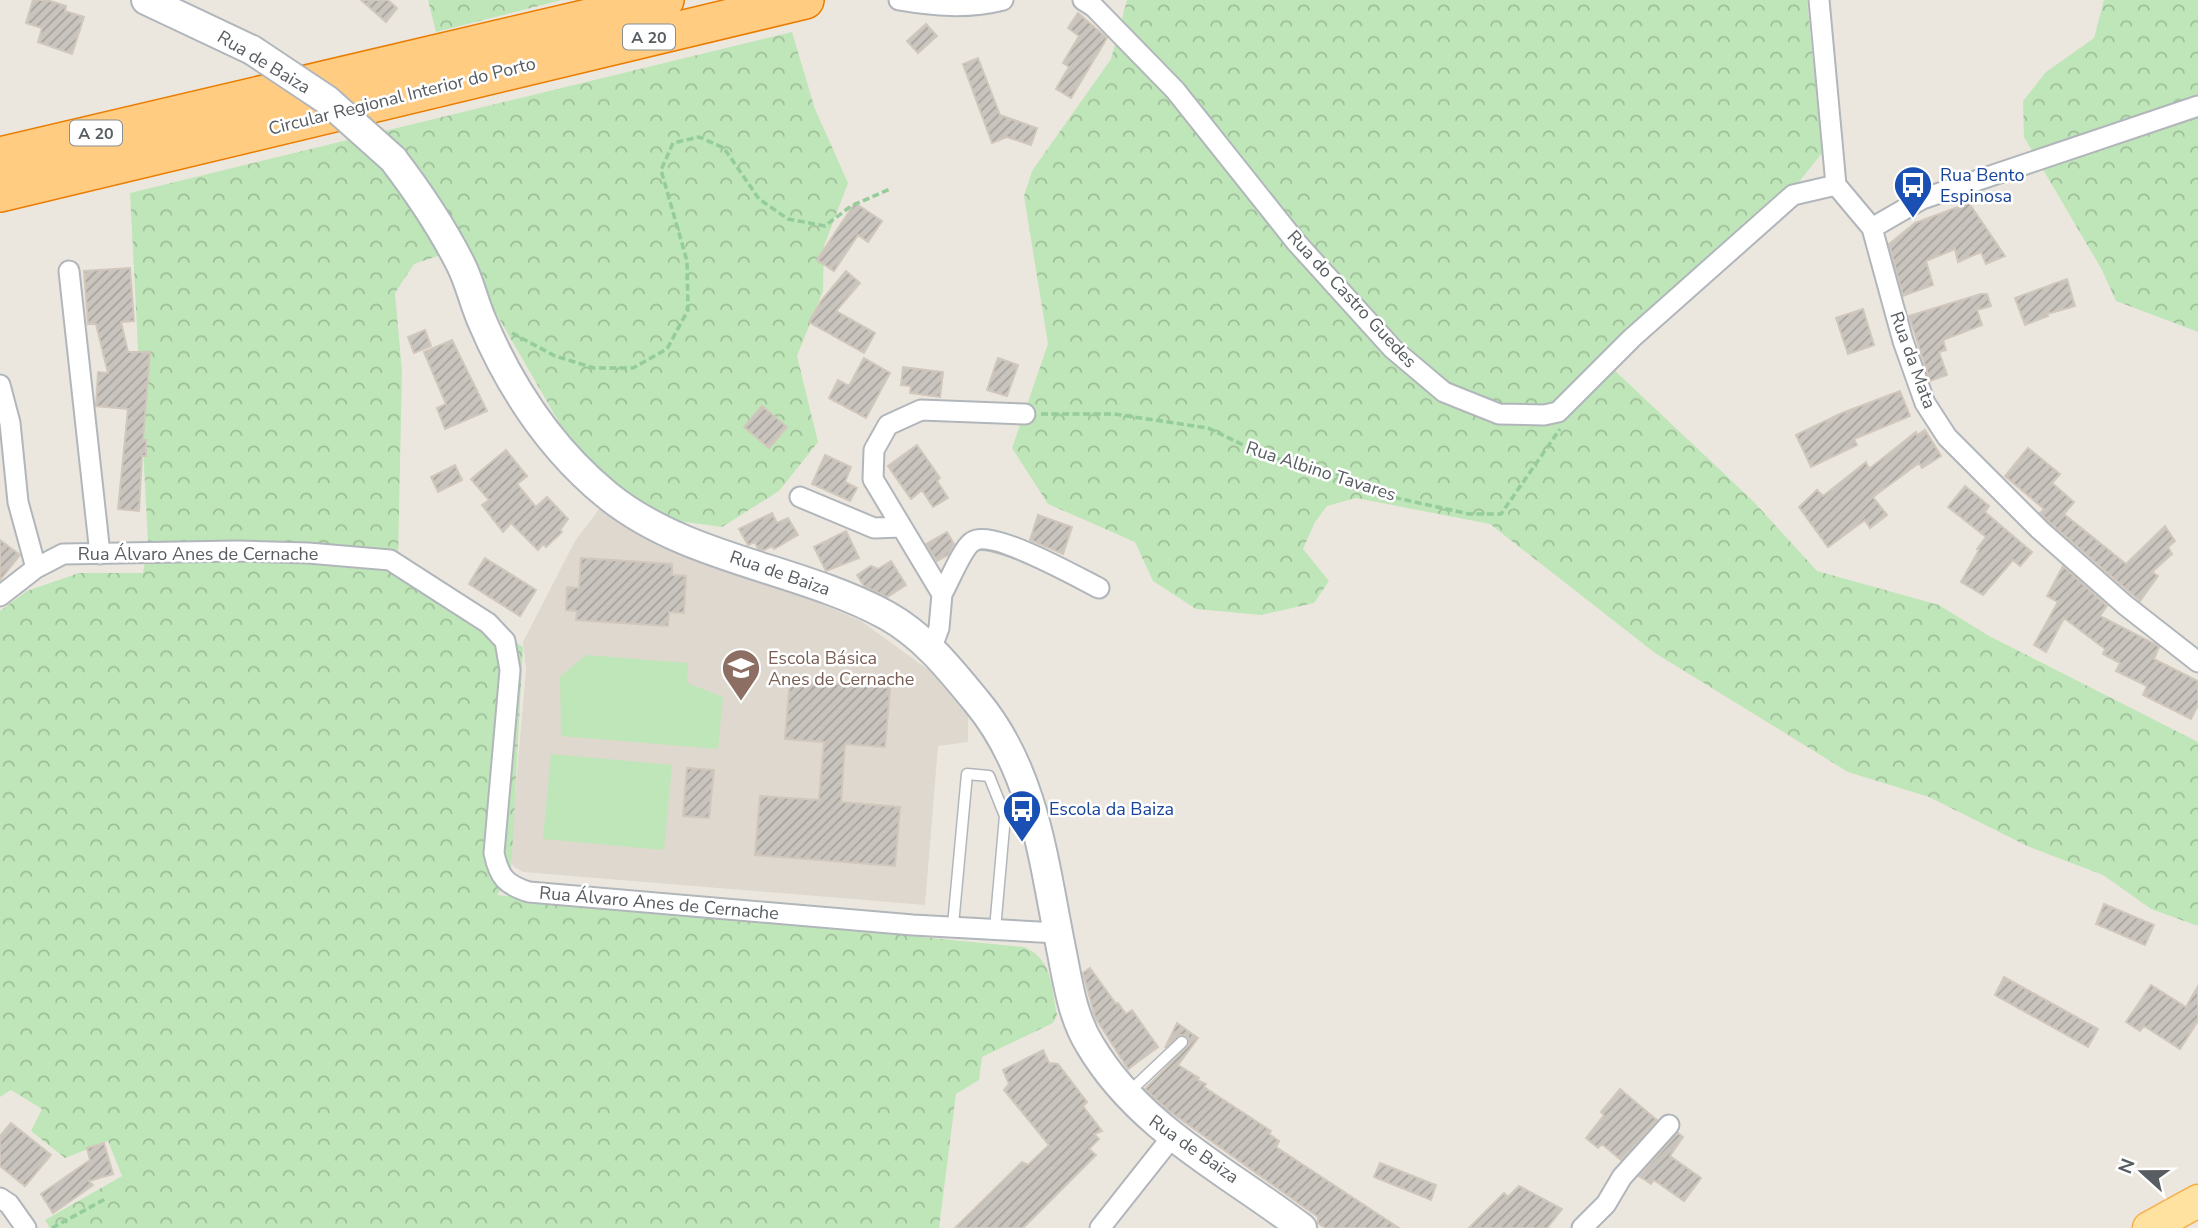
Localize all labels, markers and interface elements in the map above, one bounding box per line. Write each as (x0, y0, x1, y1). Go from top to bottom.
road number: A 20 (623, 24, 675, 50)
street label: Rua de Baiza (213, 25, 315, 99)
street label: Circular Regional Interior do Porto (266, 51, 538, 141)
road number: A 20 (70, 120, 122, 146)
place label: Rua Bento Espinosa (1940, 163, 2025, 208)
bus stop icon: Rua Bento Espinosa (1892, 164, 1934, 219)
street label: Rua do Castro Guedes (1282, 225, 1422, 373)
street label: Rua da Mata (1884, 308, 1942, 412)
street label: Rua Albino Tavares (1243, 435, 1399, 507)
street label: Rua Álvaro Anes de Cernache (78, 542, 318, 566)
street label: Rua de Baiza (727, 545, 833, 601)
place label: Escola Básica Anes de Cernache (768, 646, 914, 691)
school or university icon: Escola Básica Anes de Cernache (720, 647, 762, 702)
bus stop icon: Escola da Baiza (1001, 788, 1043, 843)
place label: Escola da Baiza (1049, 797, 1174, 821)
street label: Rua Álvaro Anes de Cernache (538, 881, 780, 925)
street label: Rua de Baiza (1144, 1109, 1244, 1189)
north arrow (2107, 1137, 2177, 1207)
text: N (2112, 1155, 2142, 1178)

